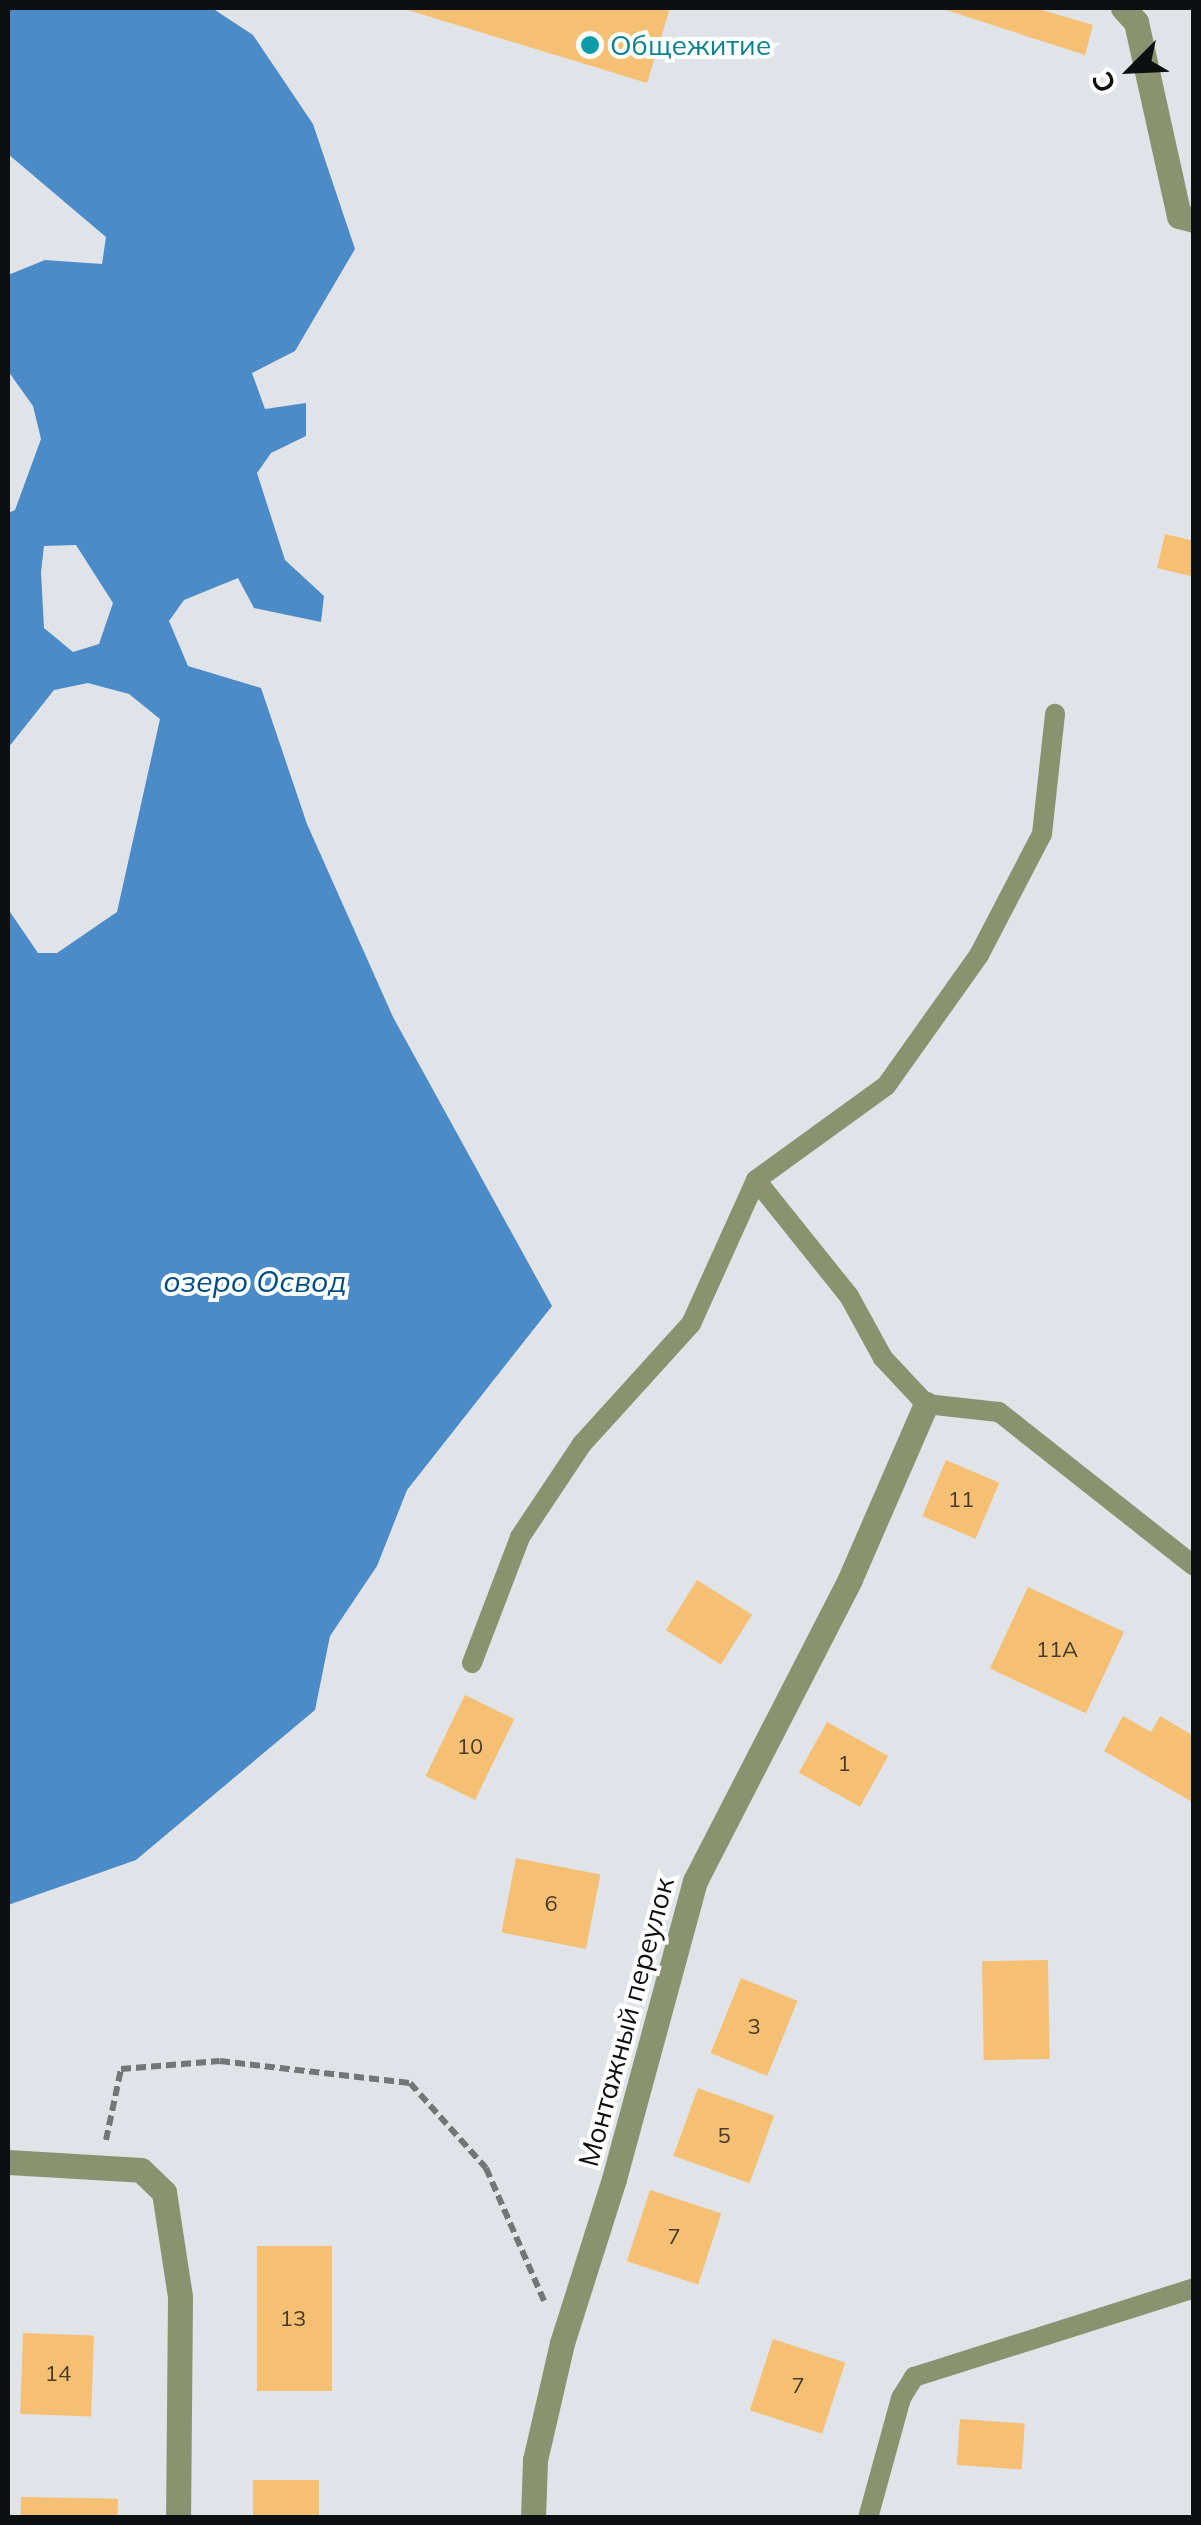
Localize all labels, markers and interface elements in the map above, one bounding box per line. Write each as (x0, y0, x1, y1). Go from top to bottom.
north arrow (1081, 20, 1181, 120)
place label: Общежитие (610, 28, 771, 62)
marker: Общежитие (579, 34, 601, 56)
text: С (1083, 67, 1123, 98)
water label: озеро Освод (163, 1263, 347, 1299)
house number: 11 (948, 1487, 974, 1513)
house number: 11А (1036, 1637, 1078, 1663)
house number: 10 (457, 1734, 483, 1760)
house number: 1 (837, 1751, 851, 1777)
street label: Монтажный переулок (571, 1874, 681, 2170)
house number: 6 (544, 1891, 558, 1917)
house number: 3 (747, 2014, 761, 2040)
house number: 5 (717, 2123, 731, 2149)
house number: 7 (667, 2224, 681, 2250)
house number: 13 (280, 2306, 306, 2332)
house number: 14 (45, 2361, 71, 2387)
house number: 7 (791, 2373, 805, 2399)

